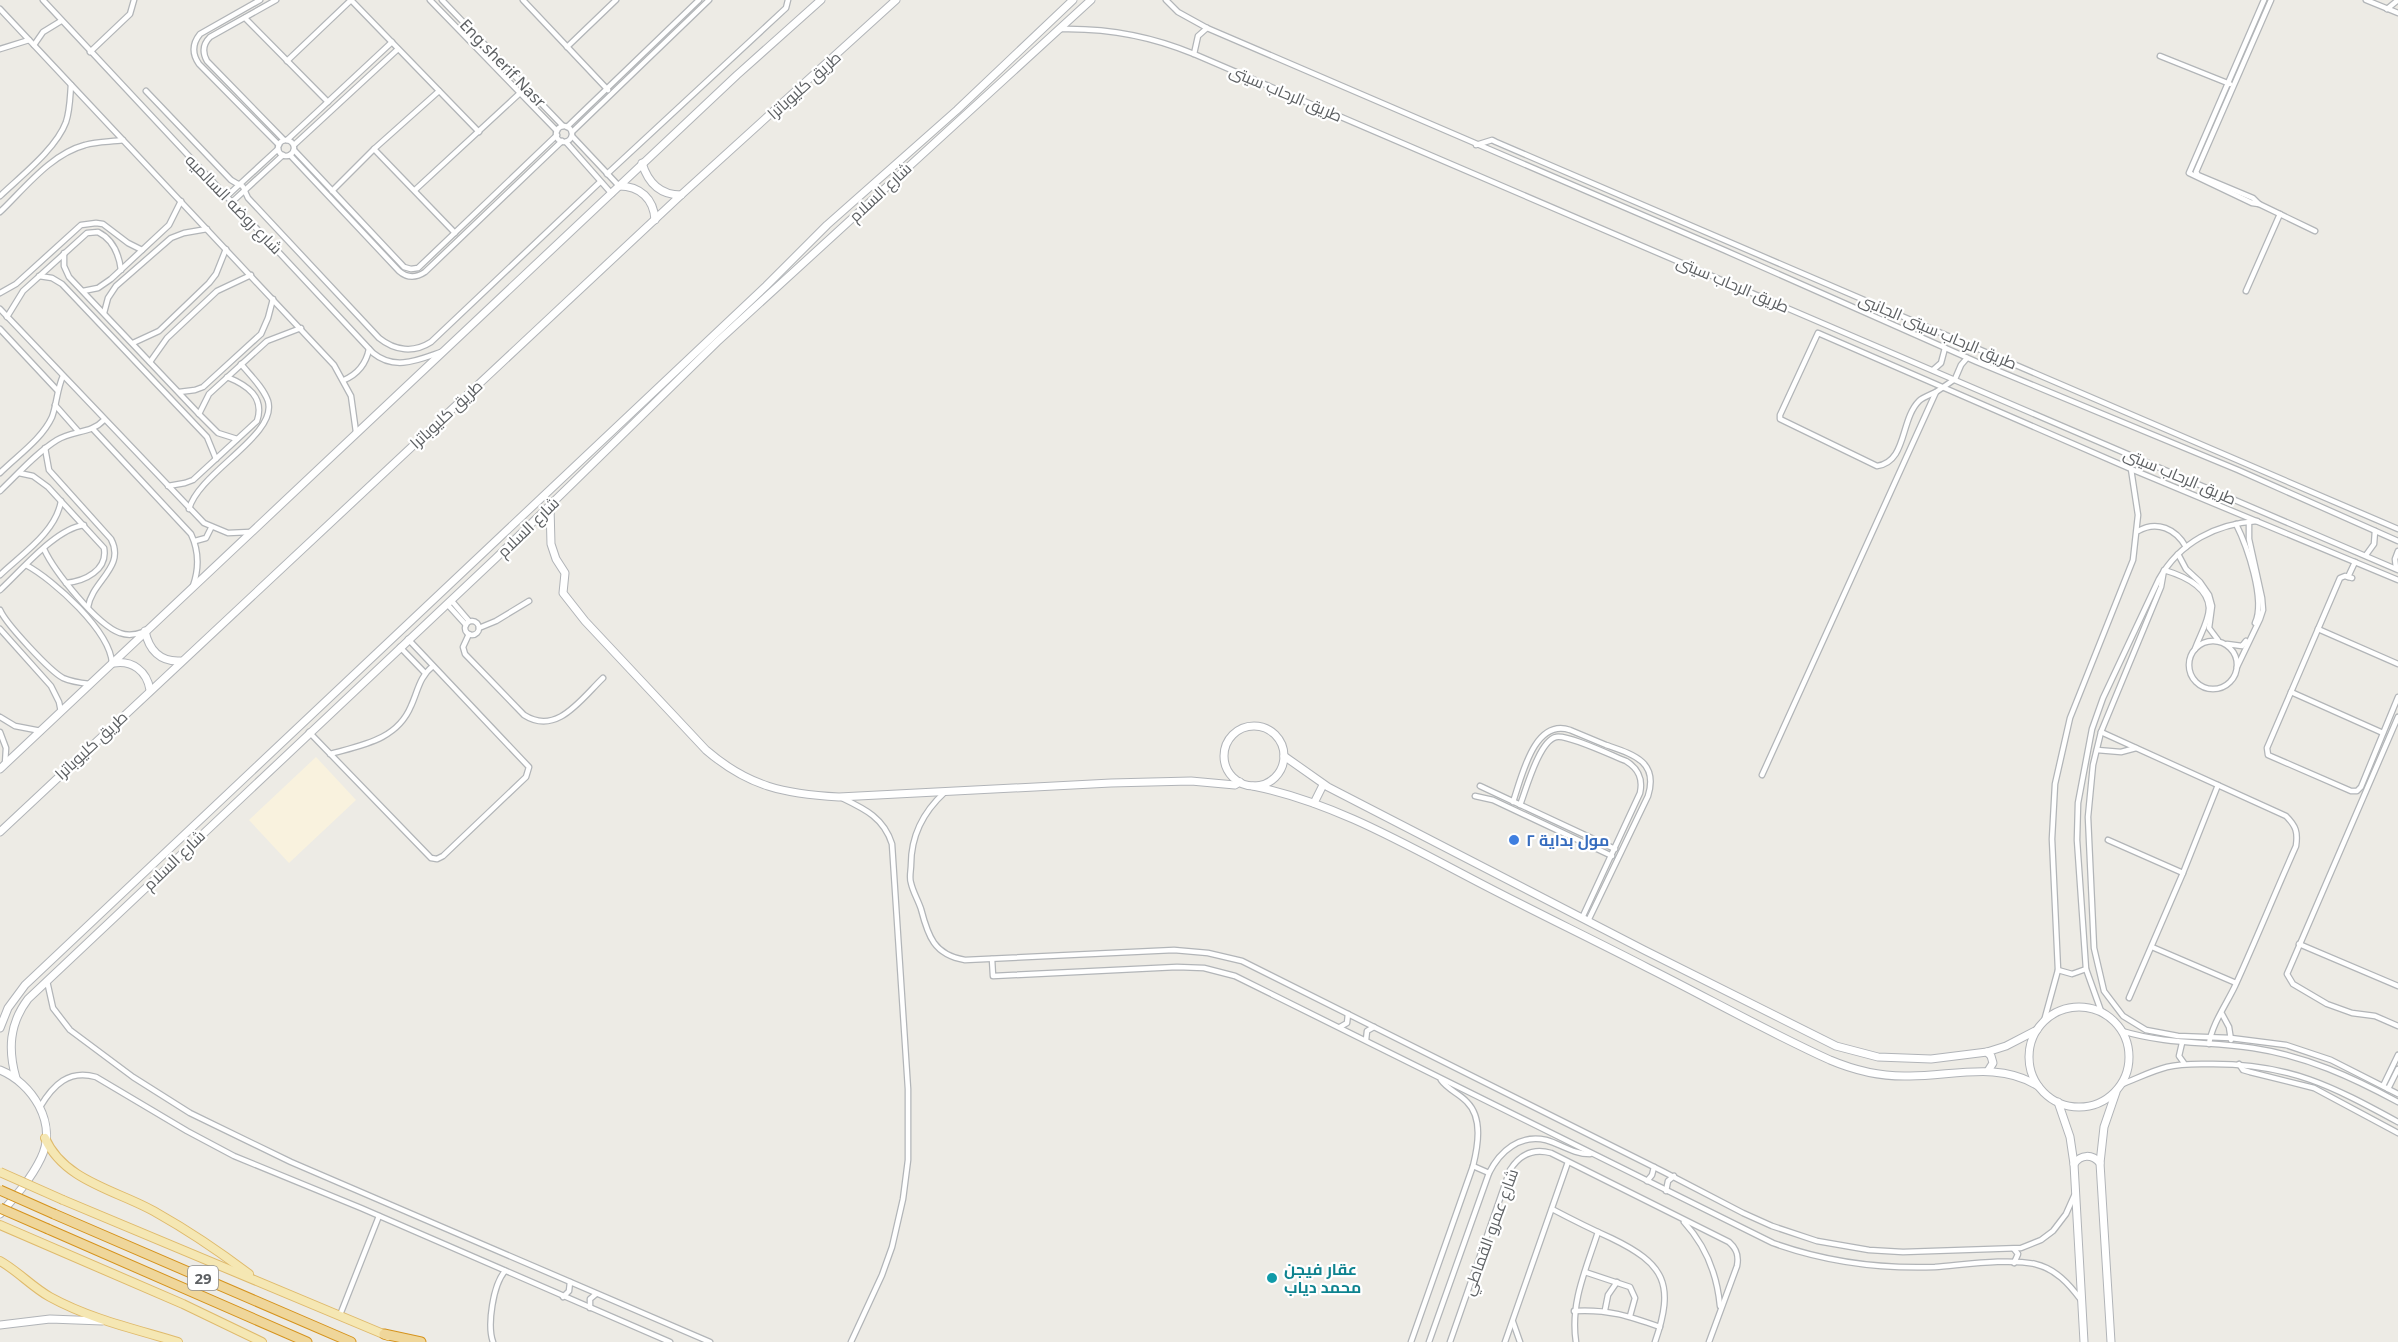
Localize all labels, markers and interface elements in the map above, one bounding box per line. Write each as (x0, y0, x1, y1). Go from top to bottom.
street label: Eng.sherif Nasr (455, 14, 551, 112)
street label: طريق كليوباترا (762, 46, 846, 124)
street label: طريق الرحاب سيتى (1226, 59, 1346, 127)
street label: شارع روضه السالميه (180, 149, 287, 259)
street label: شارع السلام (844, 157, 917, 228)
street label: طريق الرحاب سيتى (1673, 250, 1793, 318)
street label: طريق الرحاب سيتى الجانبى (1856, 288, 2020, 374)
street label: طريق كليوباترا (405, 375, 487, 453)
street label: طريق الرحاب سيتى (2120, 442, 2240, 510)
street label: شارع السلام (492, 492, 565, 563)
street label: طريق كليوباترا (50, 706, 132, 784)
street label: شارع السلام (138, 825, 211, 896)
place label: مول بداية ۲ (1526, 829, 1609, 851)
marker: مول بداية ۲ (1507, 833, 1521, 847)
street label: شارع عمرو القماطي (1457, 1165, 1526, 1300)
place label: عقار فيجن محمد دياب (1284, 1258, 1361, 1298)
road number: 29 (188, 1266, 218, 1290)
marker: عقار فيجن محمد دياب (1265, 1271, 1279, 1285)

